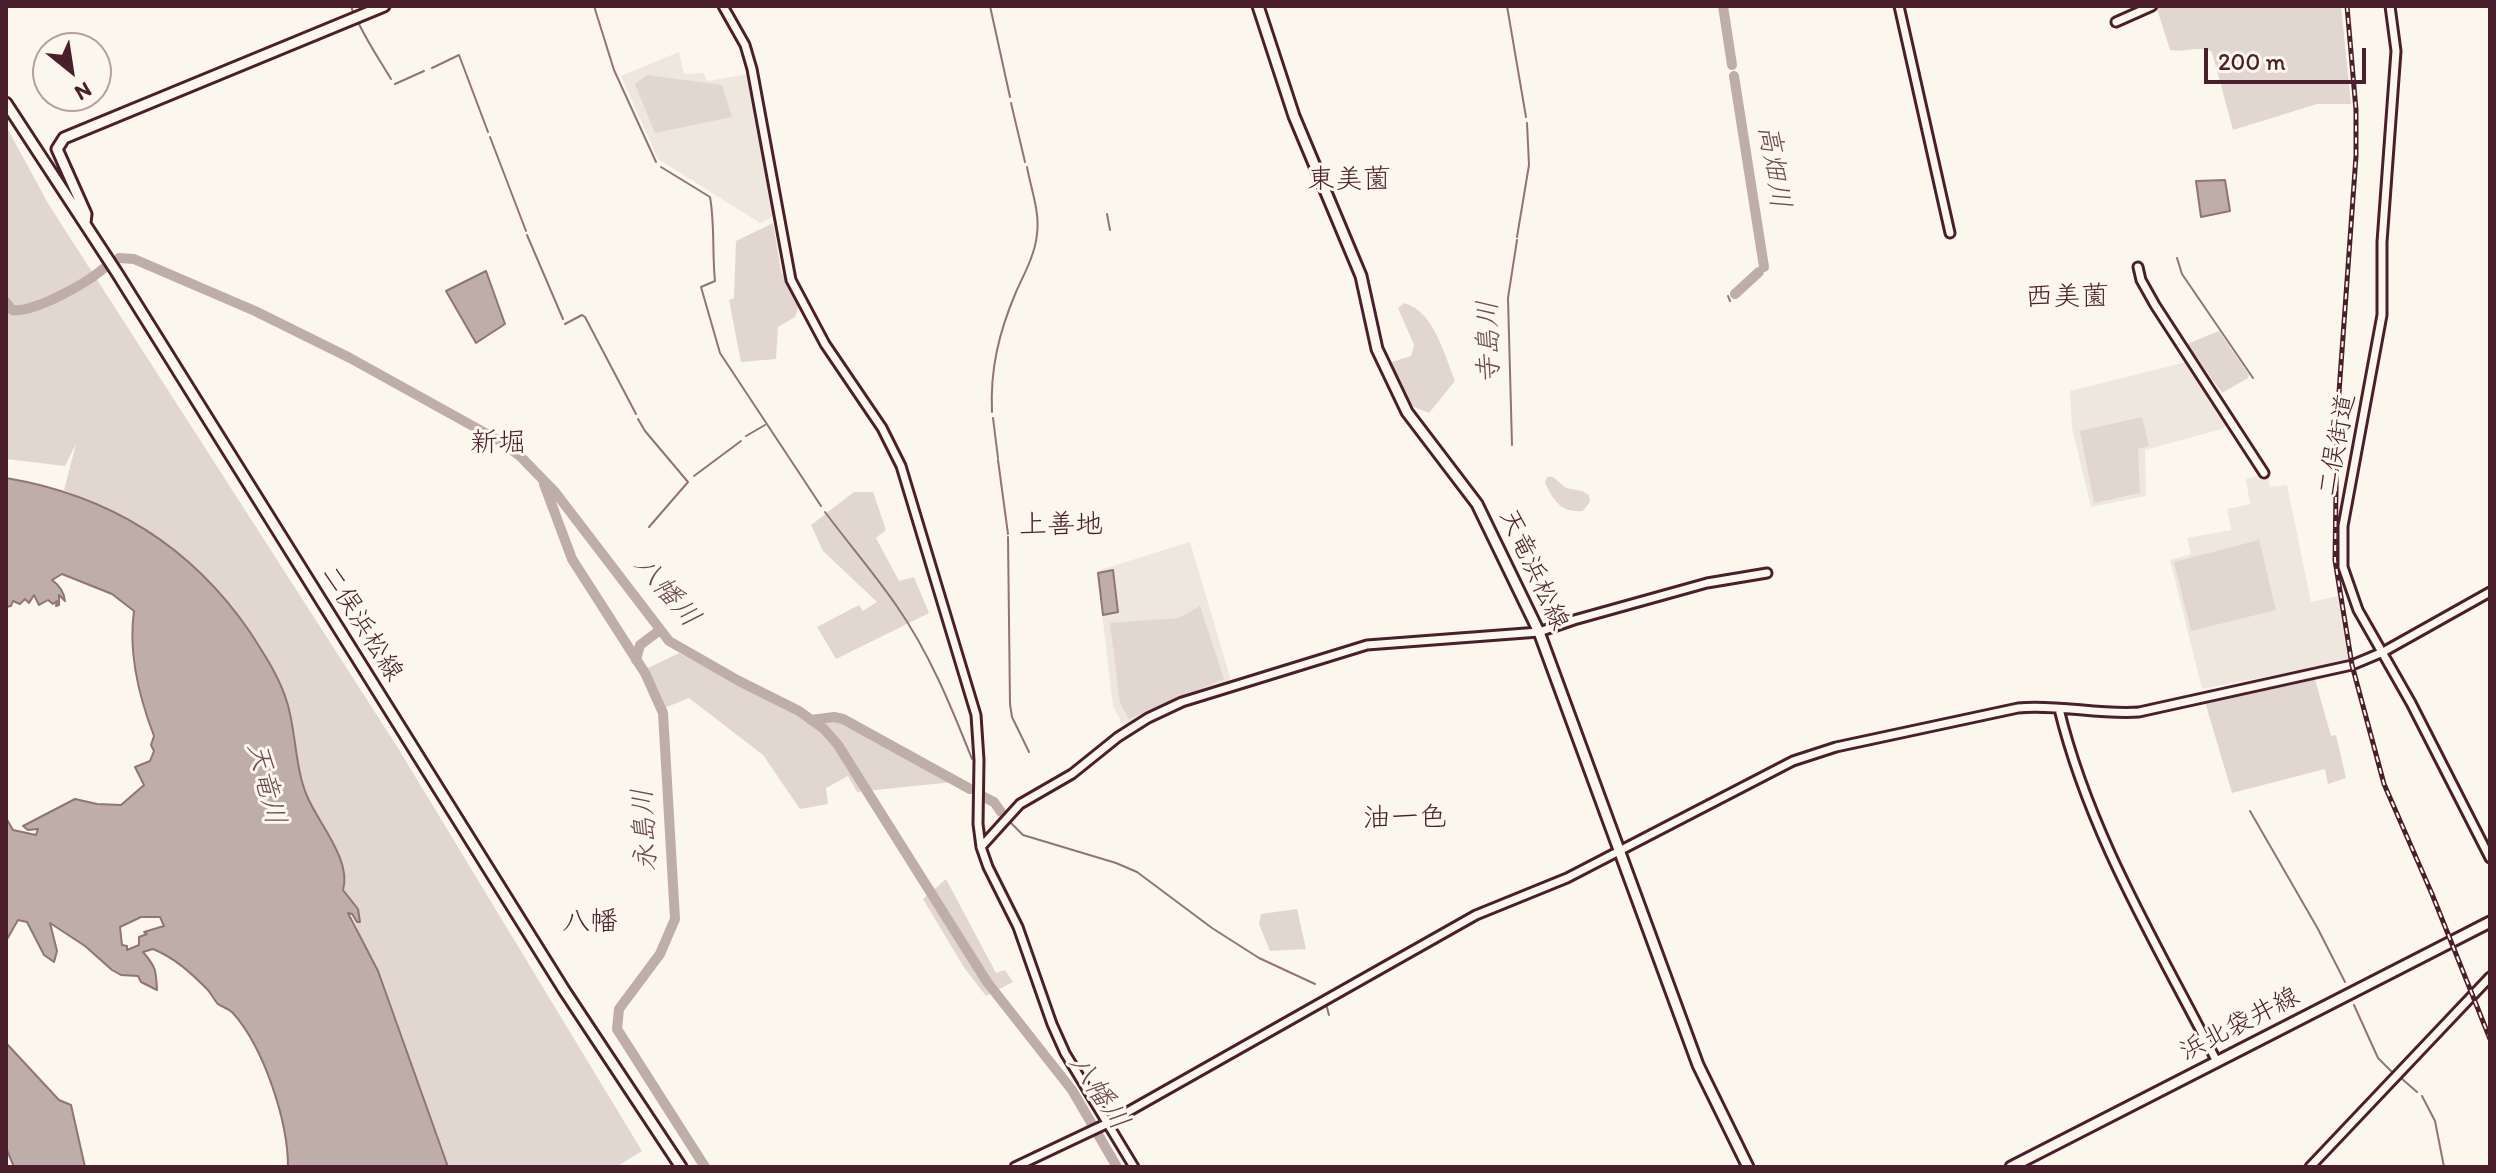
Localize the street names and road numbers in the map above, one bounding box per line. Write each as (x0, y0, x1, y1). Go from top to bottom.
street label: 二俣街道 (2313, 391, 2363, 499)
street label: 天竜浜松線 (1491, 504, 1575, 636)
street label: 二俣浜松線 (313, 561, 409, 687)
street label: 浜北袋井線 (2175, 982, 2305, 1068)

